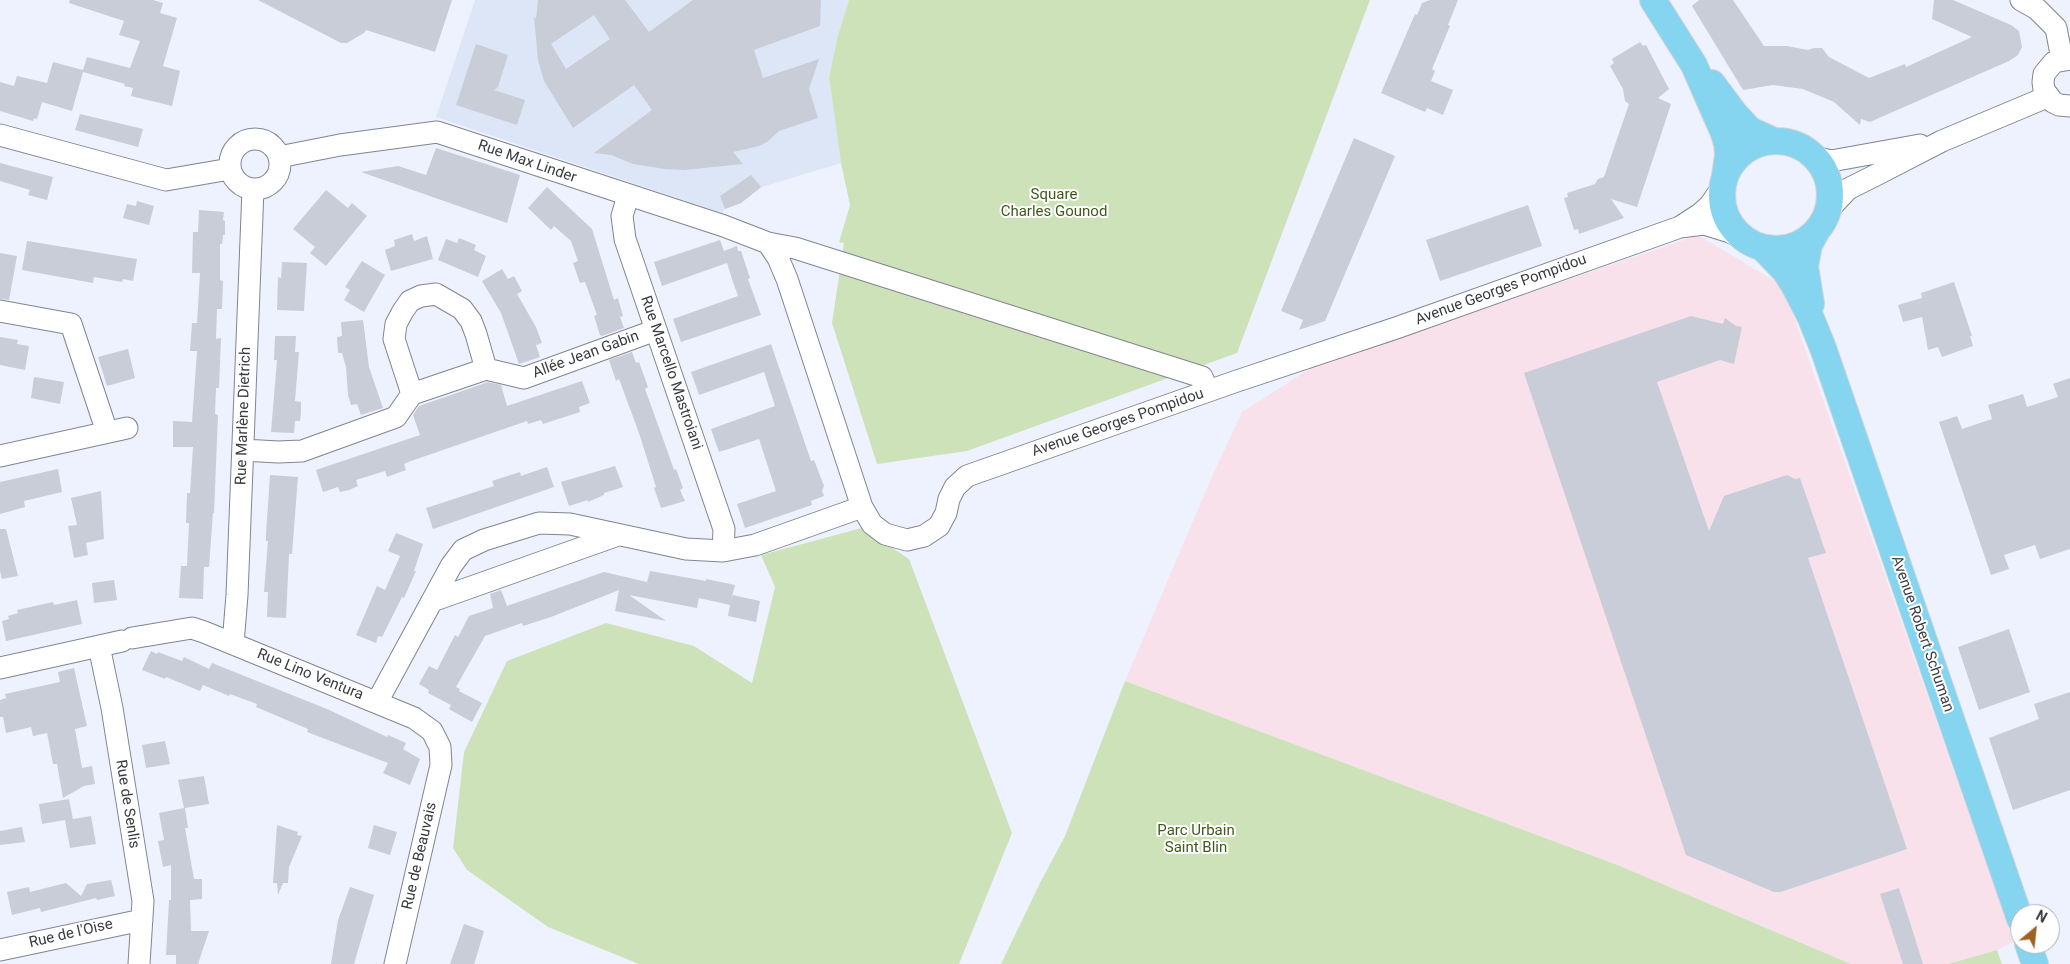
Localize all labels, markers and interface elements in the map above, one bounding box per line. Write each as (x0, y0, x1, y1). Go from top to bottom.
street label: Rue Max Linder (475, 137, 579, 187)
park label: Square Charles Gounod (1001, 186, 1107, 221)
street label: Avenue Georges Pompidou (1413, 251, 1589, 329)
street label: Rue Marcello Mastroiani (636, 294, 706, 452)
street label: Allée Jean Gabin (530, 327, 642, 383)
street label: Rue Marlène Dietrich (233, 347, 255, 485)
street label: Avenue Georges Pompidou (1030, 385, 1206, 461)
street label: Avenue Robert Schuman (1887, 554, 1957, 714)
street label: Rue Lino Ventura (254, 645, 366, 705)
street label: Rue de Senlis (111, 758, 143, 850)
street label: Rue de Beauvais (399, 801, 441, 911)
park label: Parc Urbain Saint Blin (1157, 822, 1235, 857)
north arrow (2010, 904, 2060, 954)
text: N (2033, 907, 2050, 926)
street label: Rue de l'Oise (27, 916, 115, 952)

